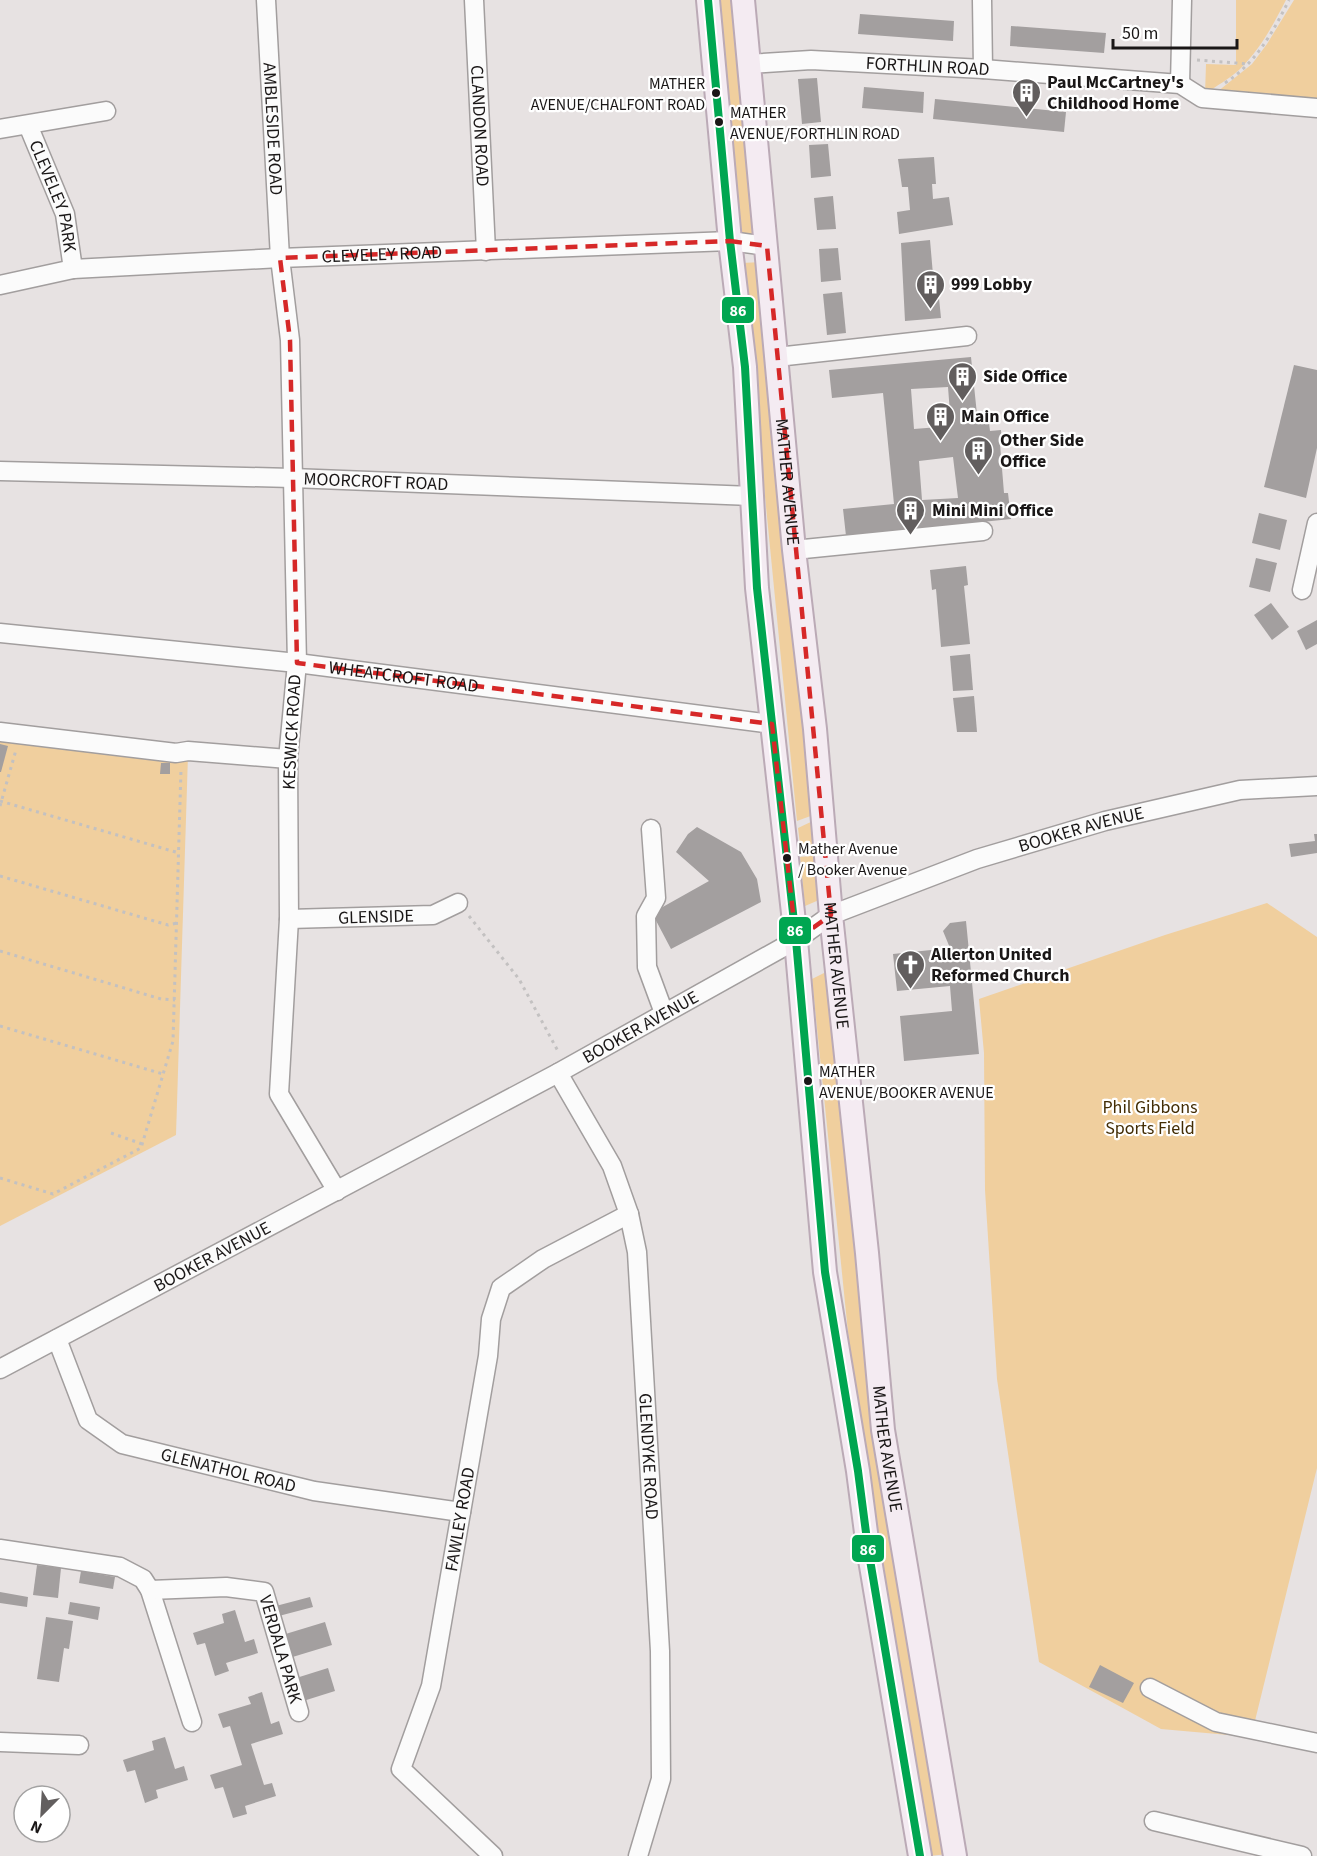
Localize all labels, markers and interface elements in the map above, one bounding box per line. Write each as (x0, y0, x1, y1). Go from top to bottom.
scale bar (1113, 12, 1238, 50)
text: 50 m (1122, 21, 1158, 46)
street label: FORTHLIN ROAD (865, 50, 990, 82)
street label: AMBLESIDE ROAD (257, 62, 289, 196)
street label: CLANDON ROAD (465, 64, 495, 187)
place label: Paul McCartney's Childhood Home (1047, 70, 1184, 116)
place label: MATHER AVENUE/CHALFONT ROAD (531, 73, 705, 116)
building icon: Paul McCartney's Childhood Home (1010, 76, 1042, 118)
marker: MATHER AVENUE/CHALFONT ROAD (710, 87, 722, 99)
place label: MATHER AVENUE/FORTHLIN ROAD (730, 102, 900, 145)
marker: MATHER AVENUE/FORTHLIN ROAD (713, 116, 725, 128)
street label: CLEVELEY PARK (23, 136, 83, 254)
street label: CLEVELEY ROAD (321, 239, 443, 269)
building icon: 999 Lobby (914, 268, 946, 310)
place label: 999 Lobby (951, 272, 1033, 297)
line badge: 86 (721, 296, 755, 324)
text: 86 (730, 300, 746, 322)
building icon: Side Office (946, 360, 978, 402)
place label: Side Office (983, 364, 1068, 389)
building icon: Main Office (924, 400, 956, 442)
place label: Main Office (961, 404, 1049, 429)
street label: MATHER AVENUE (769, 417, 806, 547)
place label: Other Side Office (1000, 428, 1084, 474)
building icon: Other Side Office (963, 434, 995, 476)
street label: MOORCROFT ROAD (303, 466, 449, 497)
building icon: Mini Mini Office (895, 494, 927, 536)
place label: Mini Mini Office (932, 498, 1053, 523)
street label: WHEATCROFT ROAD (327, 655, 480, 699)
street label: KESWICK ROAD (276, 674, 308, 790)
street label: BOOKER AVENUE (1015, 800, 1146, 859)
place label: Mather Avenue / Booker Avenue (798, 838, 907, 881)
marker: Mather Avenue / Booker Avenue (781, 852, 793, 864)
street label: MATHER AVENUE (817, 901, 856, 1030)
street label: GLENSIDE (338, 903, 414, 930)
line badge: 86 (778, 916, 812, 945)
text: 86 (787, 920, 803, 942)
place label: Allerton United Reformed Church (930, 942, 1070, 988)
church icon: Allerton United Reformed Church (894, 948, 926, 990)
street label: BOOKER AVENUE (578, 985, 703, 1069)
place label: MATHER AVENUE/BOOKER AVENUE (819, 1061, 994, 1104)
marker: MATHER AVENUE/BOOKER AVENUE (802, 1075, 814, 1087)
park label: Phil Gibbons Sports Field (1102, 1095, 1198, 1141)
street label: BOOKER AVENUE (149, 1215, 275, 1298)
street label: MATHER AVENUE (867, 1384, 909, 1514)
street label: GLENDYKE ROAD (633, 1392, 665, 1520)
street label: GLENATHOL ROAD (158, 1441, 299, 1499)
street label: FAWLEY ROAD (438, 1465, 481, 1573)
line badge: 86 (851, 1534, 885, 1563)
text: 86 (860, 1539, 876, 1561)
street label: VERDALA PARK (253, 1592, 308, 1707)
north arrow (12, 1784, 72, 1844)
text: N (27, 1815, 46, 1839)

